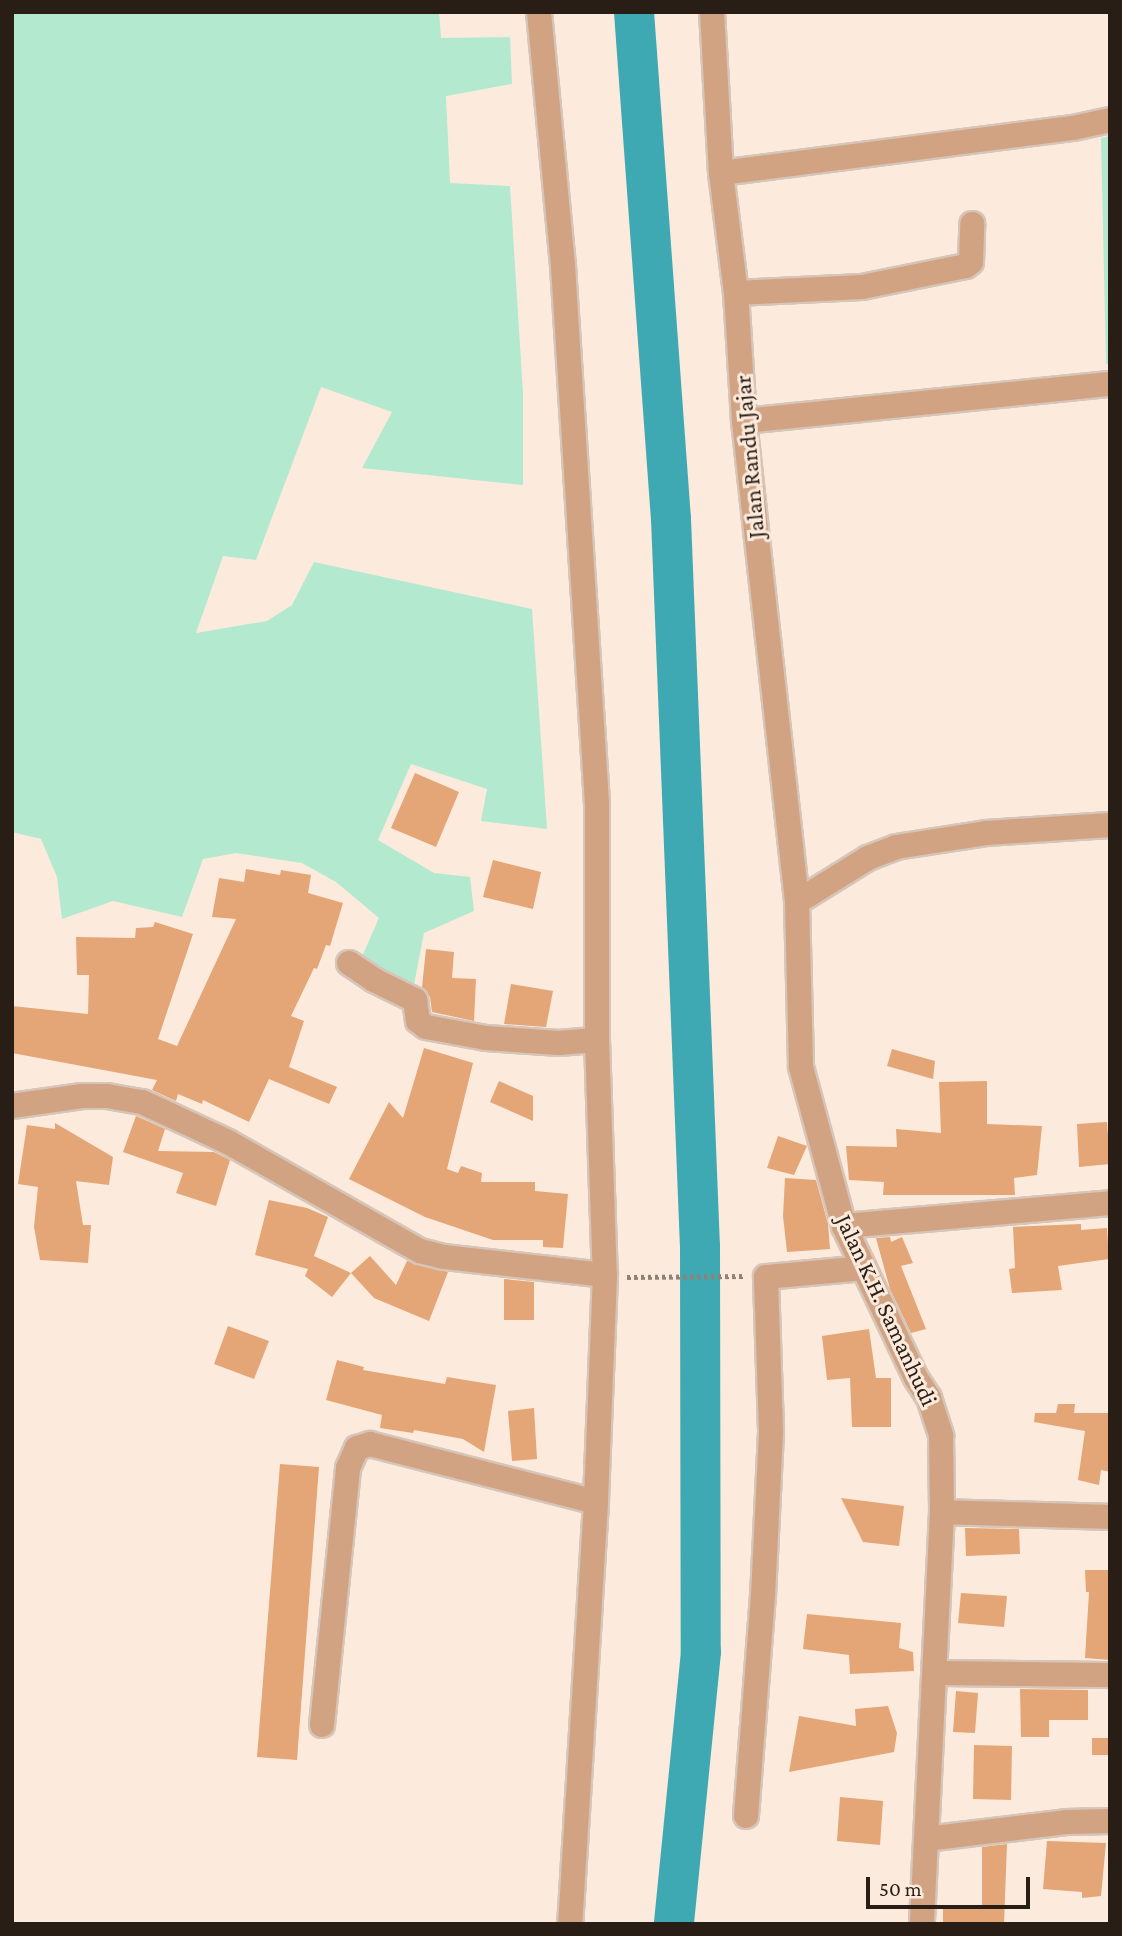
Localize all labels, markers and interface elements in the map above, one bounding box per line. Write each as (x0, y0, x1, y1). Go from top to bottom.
street label: Jalan Randu Jajar (728, 374, 770, 540)
street label: Jalan K.H. Samanhudi (830, 1210, 944, 1410)
scale bar (870, 1862, 1034, 1906)
text: 50 m (879, 1877, 922, 1901)

